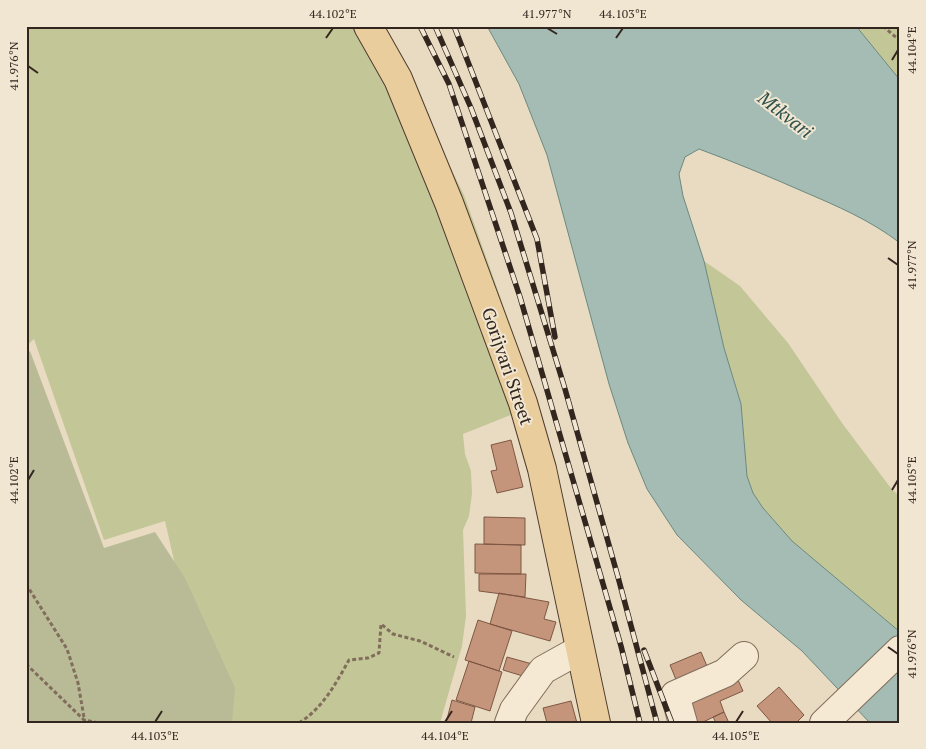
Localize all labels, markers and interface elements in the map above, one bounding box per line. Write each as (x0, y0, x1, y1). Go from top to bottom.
text: 44.102°E (309, 6, 357, 21)
text: 41.977°N (522, 6, 572, 21)
text: 44.103°E (599, 6, 647, 21)
text: 44.104°E (904, 26, 919, 74)
text: 41.976°N (6, 41, 21, 91)
water label: Mtkvari (753, 84, 819, 144)
text: 41.977°N (904, 240, 919, 290)
street label: Gorijvari Street (477, 304, 539, 428)
text: 44.102°E (6, 456, 21, 504)
text: 44.105°E (904, 456, 919, 504)
text: 41.976°N (904, 629, 919, 679)
text: 44.103°E (131, 728, 179, 743)
text: 44.104°E (421, 728, 469, 743)
text: 44.105°E (712, 728, 760, 743)

